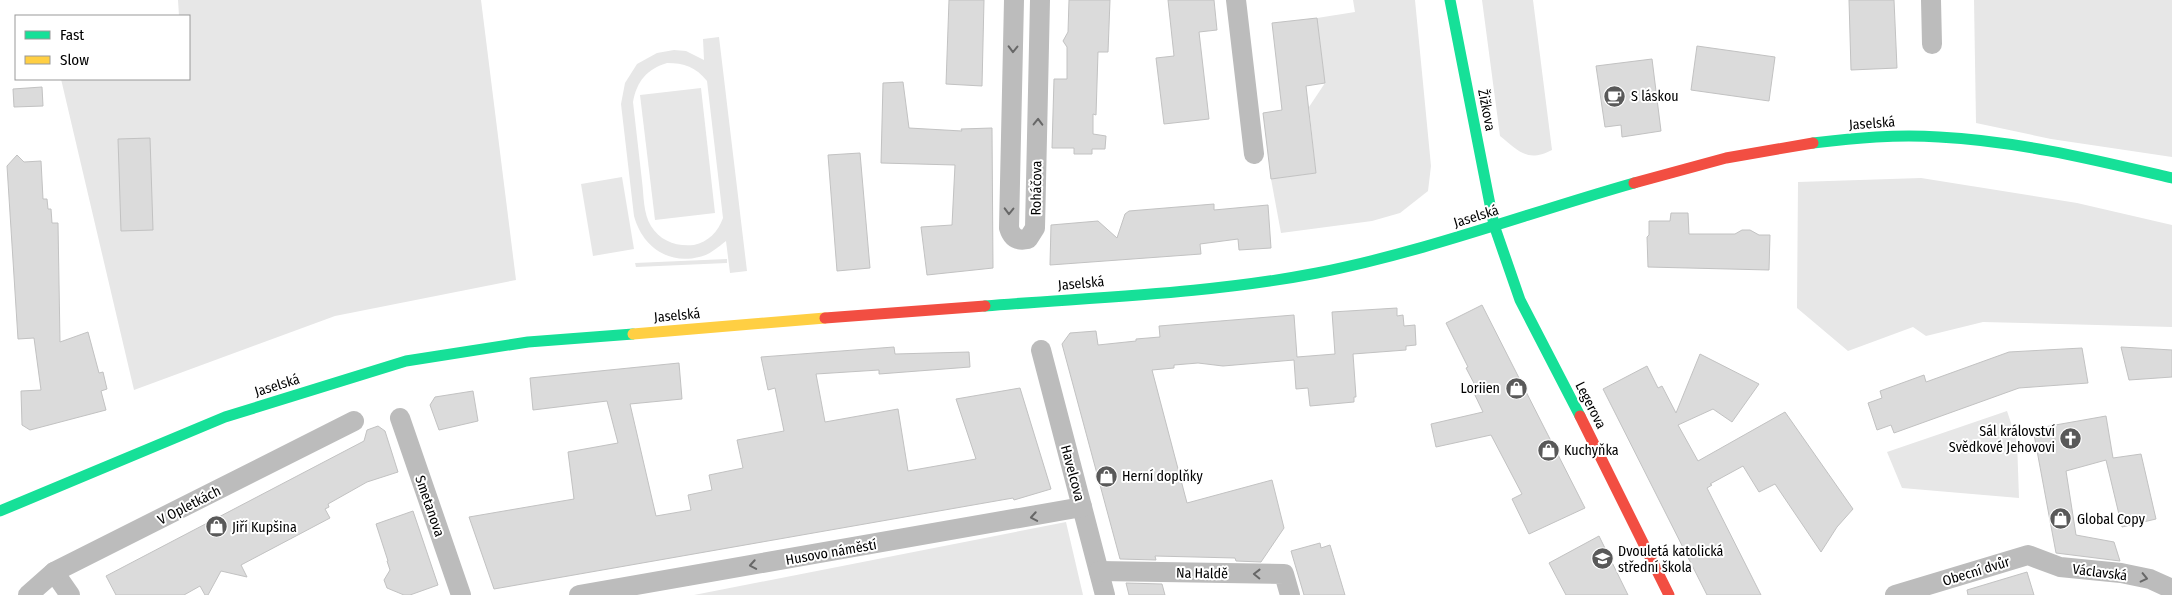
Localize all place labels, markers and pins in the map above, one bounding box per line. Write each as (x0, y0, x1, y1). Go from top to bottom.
cafe icon: S láskou (1603, 84, 1627, 108)
place label: S láskou (1631, 88, 1679, 105)
shop icon: Loriien (1504, 376, 1528, 400)
place label: Loriien (1461, 380, 1500, 397)
place label: Sál království Svědkové Jehovovi (1949, 423, 2055, 456)
church icon: Sál království Svědkové Jehovovi (2059, 427, 2083, 451)
shop icon: Kuchyňka (1536, 438, 1560, 462)
place label: Kuchyňka (1564, 442, 1619, 459)
shop icon: Herní doplňky (1094, 464, 1118, 488)
place label: Herní doplňky (1122, 468, 1203, 485)
shop icon: Global Copy (2049, 507, 2073, 531)
place label: Global Copy (2077, 511, 2146, 528)
shop icon: Jiří Kupšina (204, 515, 228, 539)
place label: Jiří Kupšina (232, 519, 297, 536)
place label: Dvouletá katolická střední škola (1618, 543, 1724, 576)
school or university icon: Dvouletá katolická střední škola (1590, 547, 1614, 571)

